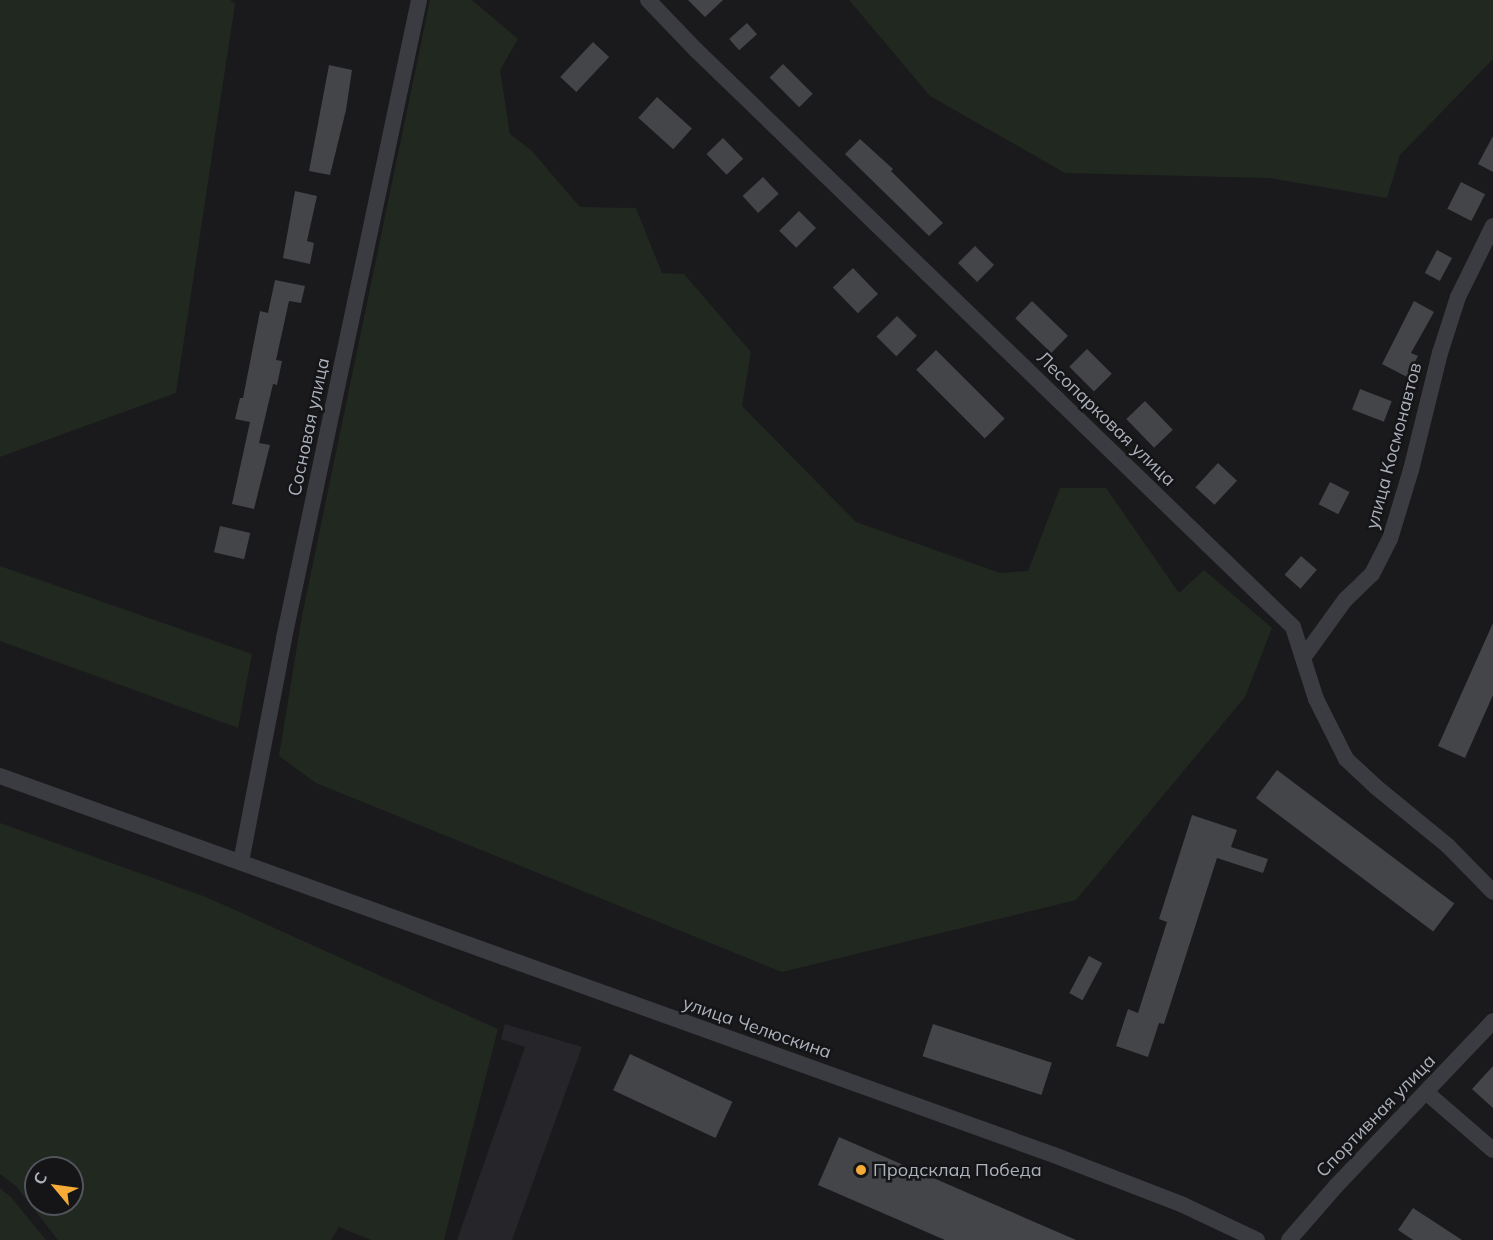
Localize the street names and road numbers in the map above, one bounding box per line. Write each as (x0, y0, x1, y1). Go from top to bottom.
street label: Лесопарковая улица (1032, 347, 1180, 491)
street label: Сосновая улица (284, 356, 334, 498)
street label: улица Космонавтов (1361, 360, 1427, 532)
street label: улица Челюскина (680, 992, 834, 1064)
street label: Спортивная улица (1312, 1050, 1440, 1182)

